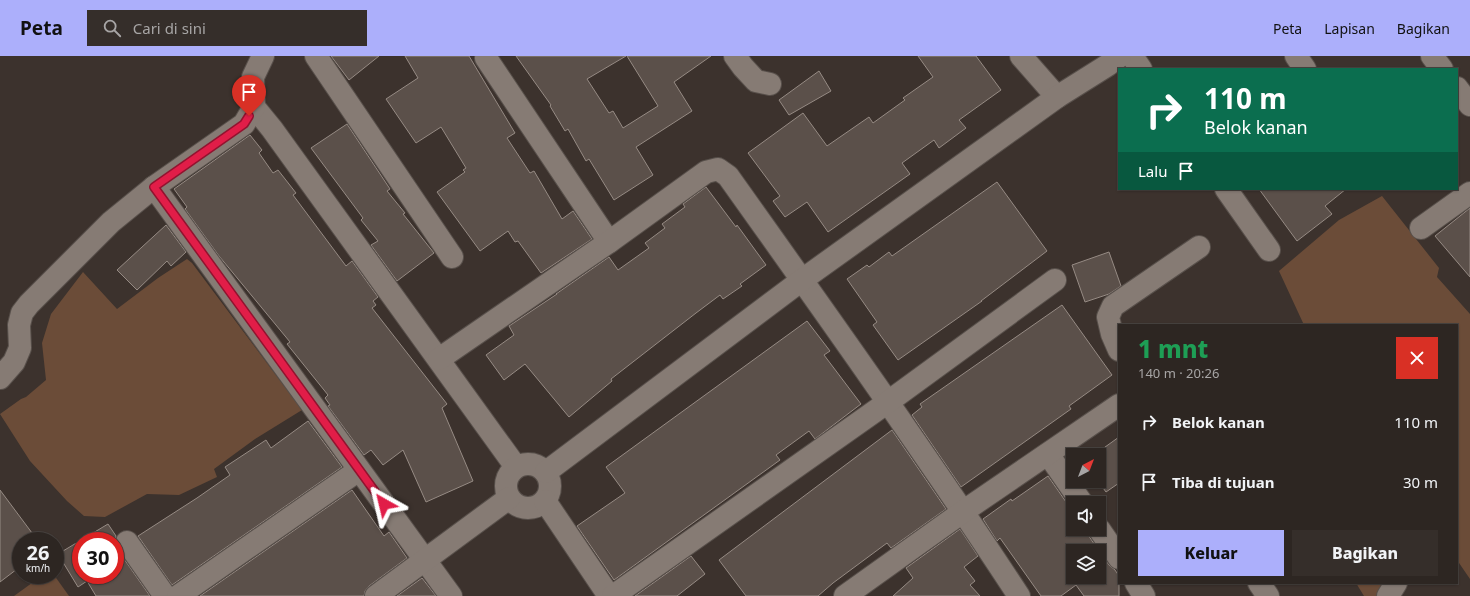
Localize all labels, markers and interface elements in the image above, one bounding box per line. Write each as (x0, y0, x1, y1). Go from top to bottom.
search box (87, 10, 367, 46)
text: Peta (20, 15, 63, 41)
icon: search (101, 17, 123, 39)
text: Cari di sini (133, 18, 206, 38)
text: Peta (1273, 19, 1302, 38)
text: Lapisan (1324, 19, 1375, 38)
text: Bagikan (1397, 19, 1450, 38)
pin (232, 75, 266, 116)
text: 110 m (1204, 79, 1287, 117)
icon: arrive (238, 81, 260, 103)
icon: right (1138, 84, 1190, 136)
text: Belok kanan (1204, 115, 1308, 139)
icon: arrive (1175, 160, 1197, 182)
text: Lalu (1138, 161, 1167, 181)
text: 1 mnt (1138, 332, 1208, 365)
button: close (1396, 337, 1438, 379)
text: 140 m · 20:26 (1138, 364, 1219, 382)
icon: right (1138, 411, 1160, 433)
text: Belok kanan (1172, 412, 1265, 432)
text: 110 m (1394, 412, 1438, 432)
north arrow (1066, 448, 1106, 488)
map controls (1066, 448, 1106, 584)
icon: arrive (1138, 471, 1160, 493)
text: Tiba di tujuan (1172, 472, 1275, 492)
text: 30 m (1403, 472, 1438, 492)
position arrow (363, 483, 405, 525)
button: sound (1066, 496, 1106, 536)
button: Keluar (1138, 530, 1284, 576)
button: Bagikan (1292, 530, 1438, 576)
speed limit sign: 30 (72, 532, 124, 584)
text: 26 (27, 539, 49, 566)
button: layers (1066, 544, 1106, 584)
text: km/h (26, 561, 50, 575)

